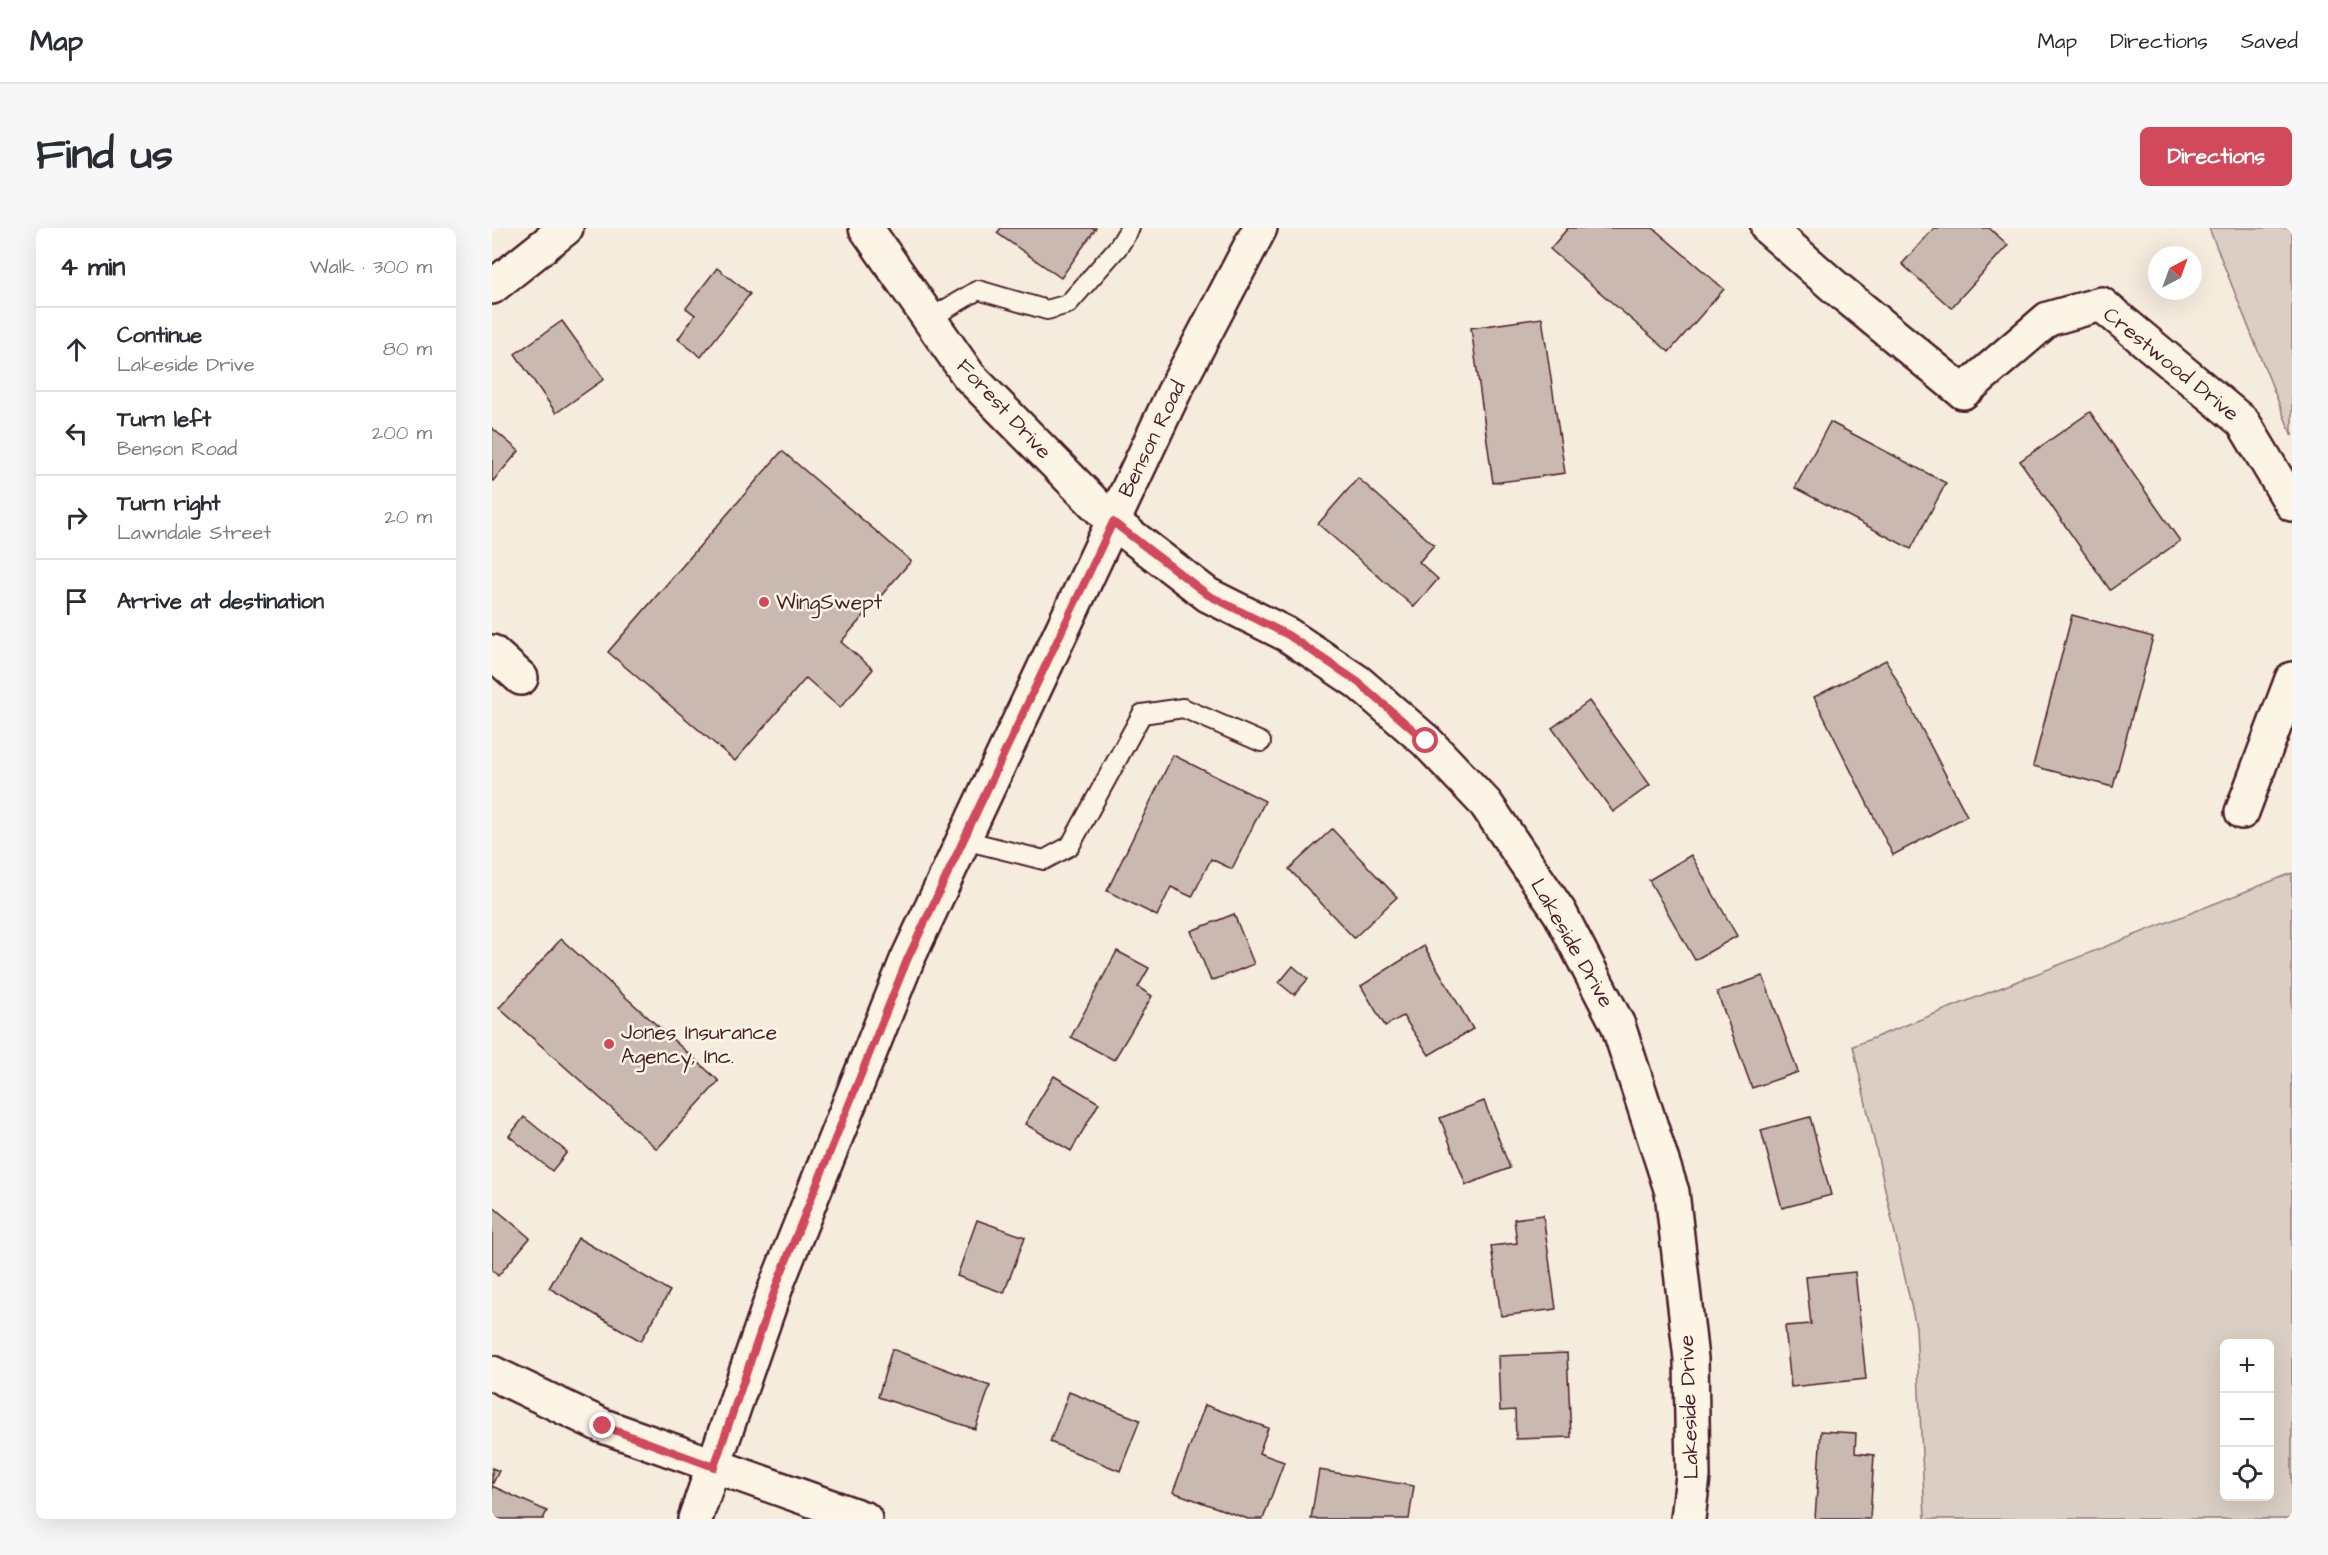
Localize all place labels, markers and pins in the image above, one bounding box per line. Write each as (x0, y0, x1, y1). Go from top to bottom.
place label: WingSwept (776, 588, 883, 619)
marker: WingSwept (757, 595, 771, 609)
place label: Jones Insurance Agency, Inc. (621, 1018, 777, 1073)
marker: Jones Insurance Agency, Inc. (602, 1037, 616, 1051)

